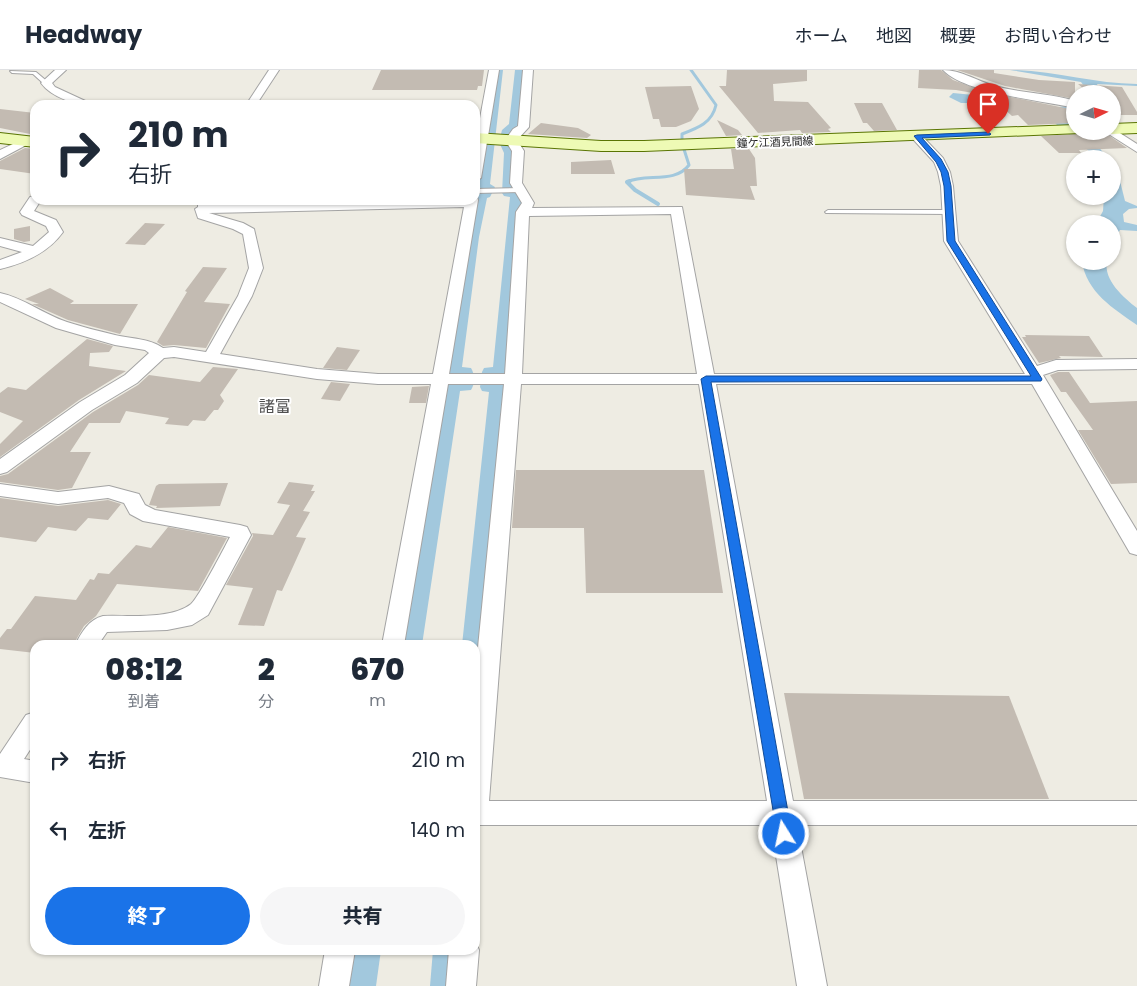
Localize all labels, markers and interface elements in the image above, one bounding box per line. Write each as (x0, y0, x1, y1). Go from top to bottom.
text: Headway (25, 18, 142, 51)
text: ホーム (795, 23, 848, 48)
text: 地図 (876, 23, 912, 48)
text: 概要 (940, 23, 976, 48)
text: お問い合わせ (1004, 23, 1112, 48)
pin (967, 83, 1009, 134)
north arrow (1066, 85, 1121, 140)
map controls (1066, 85, 1121, 270)
icon: arrive (974, 90, 1002, 118)
text: 210 m (128, 110, 228, 159)
icon: right (45, 120, 110, 185)
street label: 鐘ケ江酒見間線 (736, 133, 814, 151)
button: + (1066, 150, 1121, 205)
text: 右折 (128, 159, 172, 190)
button: − (1066, 215, 1121, 270)
district label: 諸富 (259, 395, 291, 418)
text: 08:12 (105, 648, 182, 691)
text: 2 (258, 648, 275, 691)
text: 670 (350, 648, 405, 691)
text: m (369, 689, 386, 712)
text: 到着 (128, 690, 160, 713)
text: 分 (258, 690, 274, 713)
icon: right (45, 746, 73, 774)
text: 右折 (88, 747, 126, 774)
text: 210 m (411, 747, 465, 774)
position arrow (757, 807, 809, 859)
icon: left (45, 816, 73, 844)
text: 左折 (88, 817, 126, 844)
text: 140 m (410, 817, 465, 844)
button: 終了 (45, 887, 250, 945)
button: 共有 (260, 887, 465, 945)

